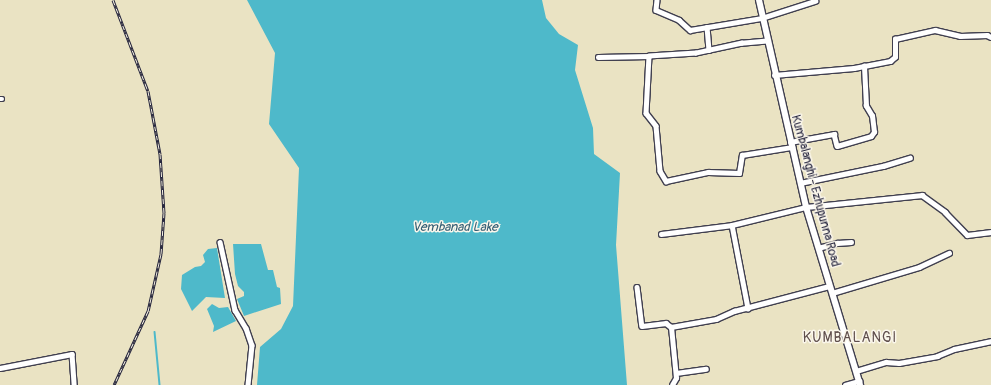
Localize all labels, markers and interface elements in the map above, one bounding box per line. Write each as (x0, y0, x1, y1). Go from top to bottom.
street label: Kumbalanghi - Ezhupunna Road (788, 113, 842, 269)
water label: Vembanad Lake (412, 219, 498, 235)
district label: KUMBALANGI (803, 330, 897, 346)

